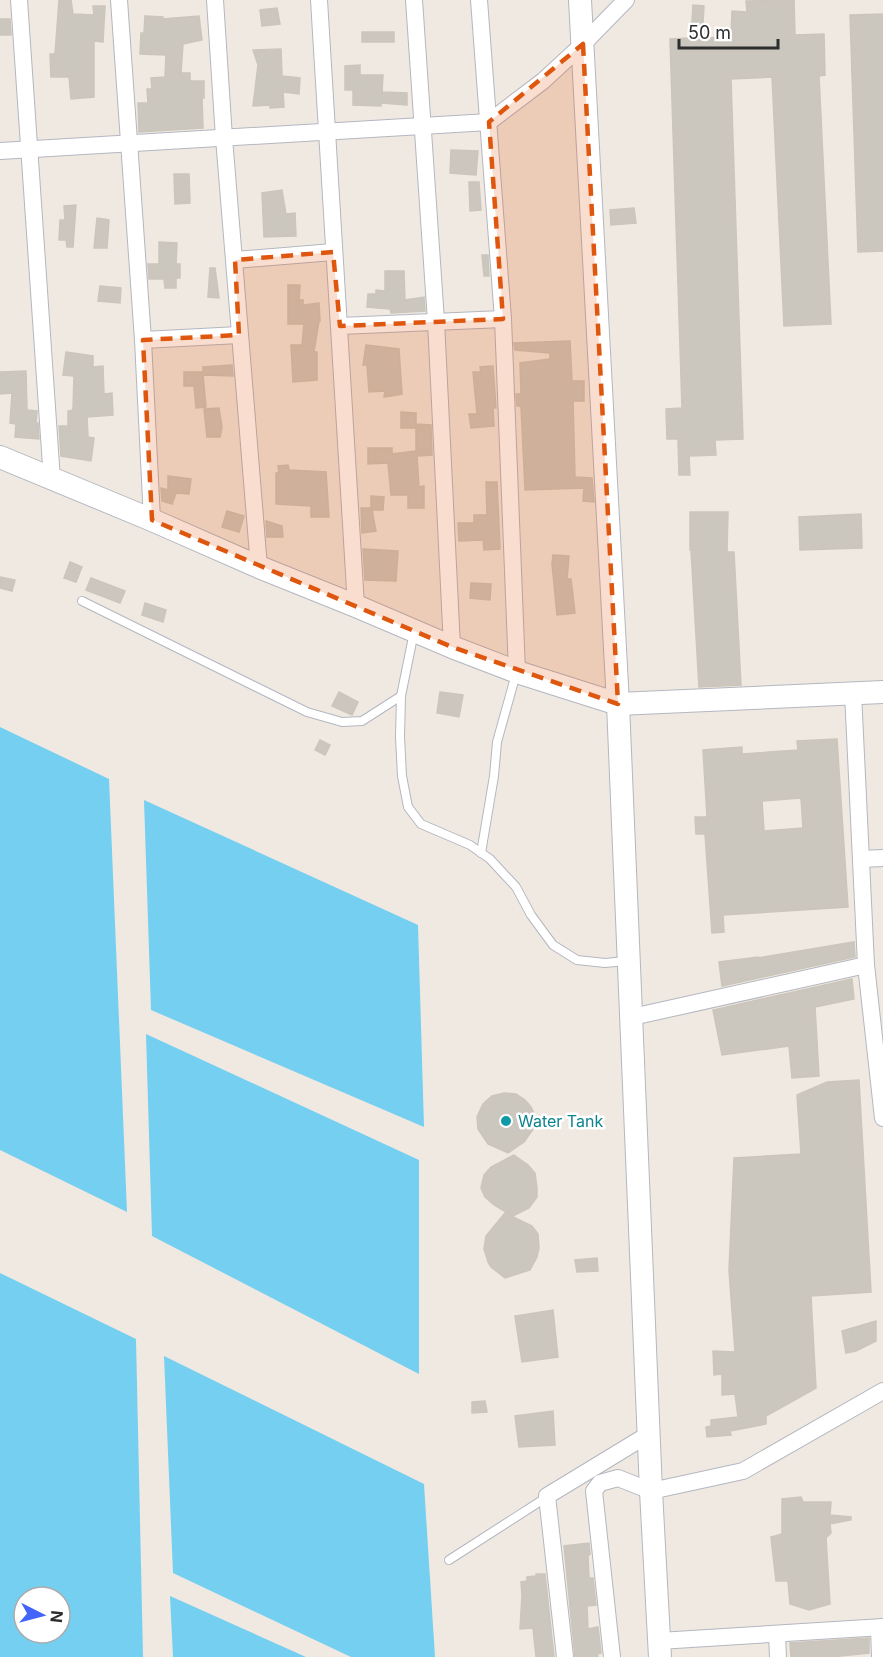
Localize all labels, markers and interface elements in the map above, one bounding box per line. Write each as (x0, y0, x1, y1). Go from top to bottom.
scale bar (679, 12, 778, 50)
text: 50 m (688, 22, 731, 43)
place label: Water Tank (518, 1111, 603, 1131)
marker: Water Tank (499, 1114, 513, 1128)
north arrow (12, 1585, 72, 1645)
text: N (46, 1609, 68, 1624)

